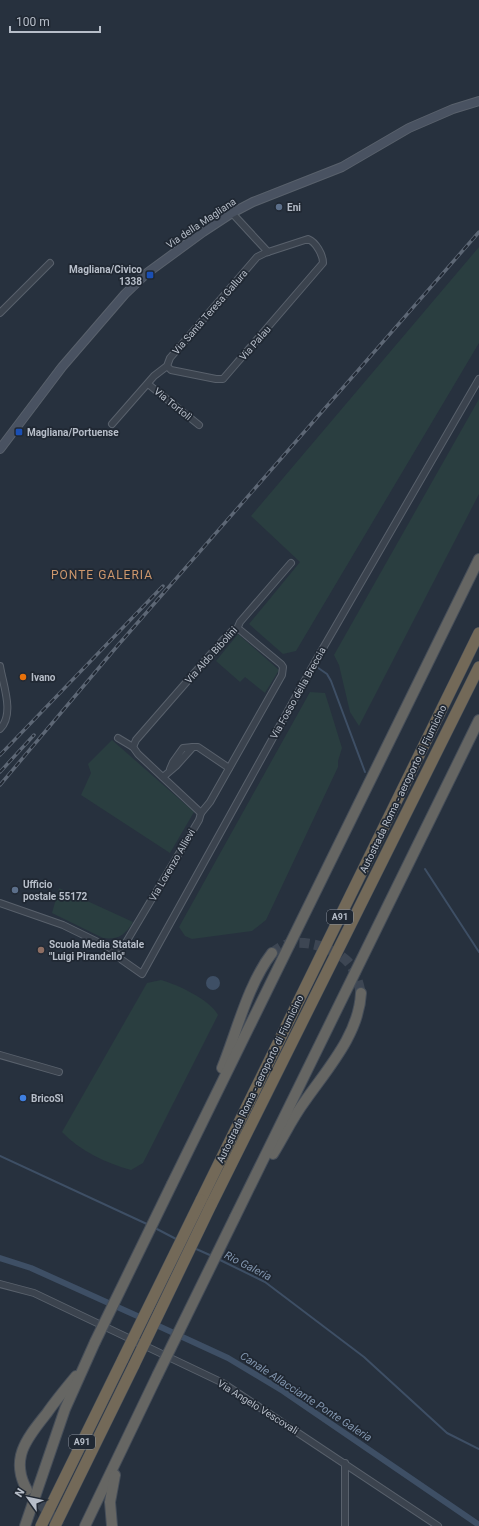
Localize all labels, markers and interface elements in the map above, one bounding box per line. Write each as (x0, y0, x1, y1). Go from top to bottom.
scale bar (10, 8, 100, 34)
text: 100 m (16, 15, 50, 29)
street label: Via della Magliana (164, 196, 238, 250)
marker: Eni (274, 202, 284, 212)
place label: Eni (287, 202, 301, 213)
place label: Magliana/Civico 1338 (69, 264, 142, 287)
street label: Via Santa Teresa Gallura (170, 268, 250, 356)
marker: Magliana/Civico 1338 (145, 270, 155, 280)
street label: Via Palau (237, 324, 273, 362)
street label: Via Tortolì (152, 386, 194, 422)
marker: Magliana/Portuense (14, 427, 24, 437)
place label: Magliana/Portuense (27, 427, 119, 438)
district label: PONTE GALERIA (51, 568, 153, 582)
street label: Via Aldo Bibolini (183, 624, 239, 686)
street label: Via Fosso della Breccia (268, 645, 328, 741)
marker: Ivano (18, 672, 28, 682)
place label: Ivano (31, 672, 56, 683)
street label: Autostrada Roma - aeroporto di Fiumicino (357, 703, 449, 875)
street label: Via Lorenzo Allievi (147, 827, 197, 903)
place label: Ufficio postale 55172 (23, 879, 88, 902)
marker: Ufficio postale 55172 (10, 885, 20, 895)
road number: A91 (327, 910, 353, 924)
place label: Scuola Media Statale "Luigi Pirandello" (49, 939, 145, 962)
marker: Scuola Media Statale "Luigi Pirandello" (36, 945, 46, 955)
street label: Autostrada Roma - aeroporto di Fiumicino (214, 993, 306, 1165)
marker: BricoSì (18, 1093, 28, 1103)
place label: BricoSì (31, 1093, 64, 1104)
water label: Rio Galeria (222, 1249, 274, 1284)
water label: Canale Allacciante Ponte Galeria (238, 1349, 374, 1445)
street label: Via Angelo Vescovali (216, 1378, 300, 1436)
road number: A91 (69, 1435, 95, 1449)
north arrow (8, 1478, 48, 1518)
text: N (12, 1486, 28, 1500)

